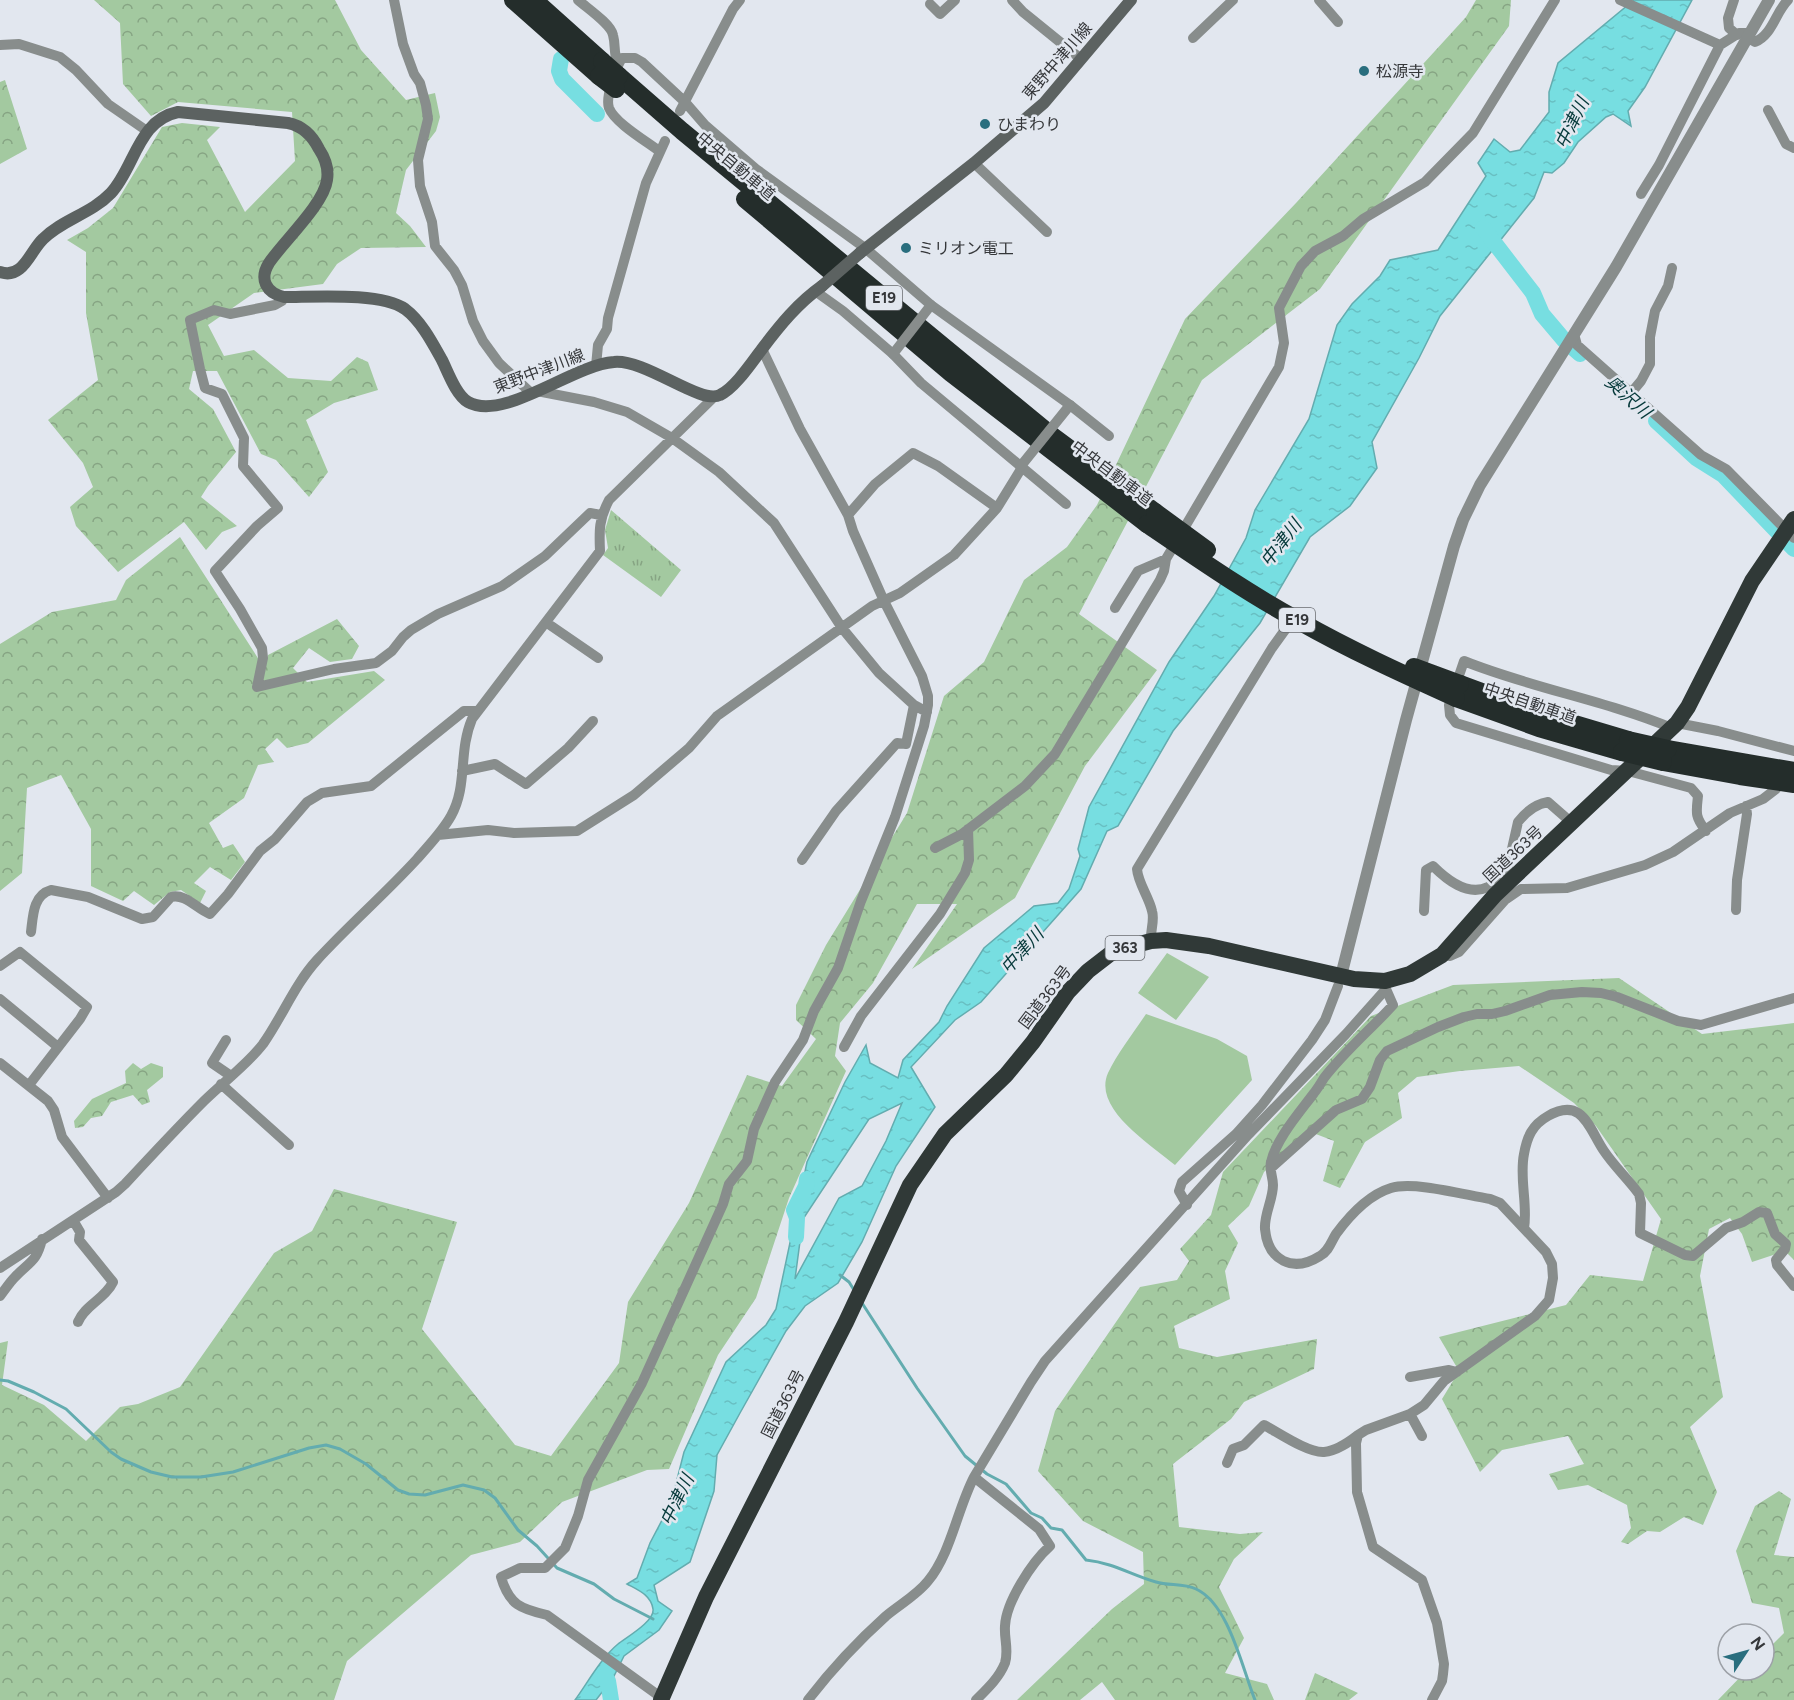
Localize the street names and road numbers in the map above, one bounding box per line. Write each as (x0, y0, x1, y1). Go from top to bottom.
street label: 東野中津川線 (1018, 19, 1096, 103)
street label: 中央自動車道 (693, 128, 779, 204)
road number: E19 (866, 286, 902, 310)
street label: 東野中津川線 (491, 345, 587, 397)
street label: 中央自動車道 (1068, 437, 1156, 509)
road number: E19 (1279, 608, 1315, 632)
street label: 中央自動車道 (1482, 678, 1578, 728)
street label: 国道363号 (1479, 822, 1547, 886)
road number: 363 (1106, 936, 1144, 960)
street label: 国道363号 (1015, 962, 1075, 1032)
street label: 国道363号 (758, 1367, 808, 1441)

